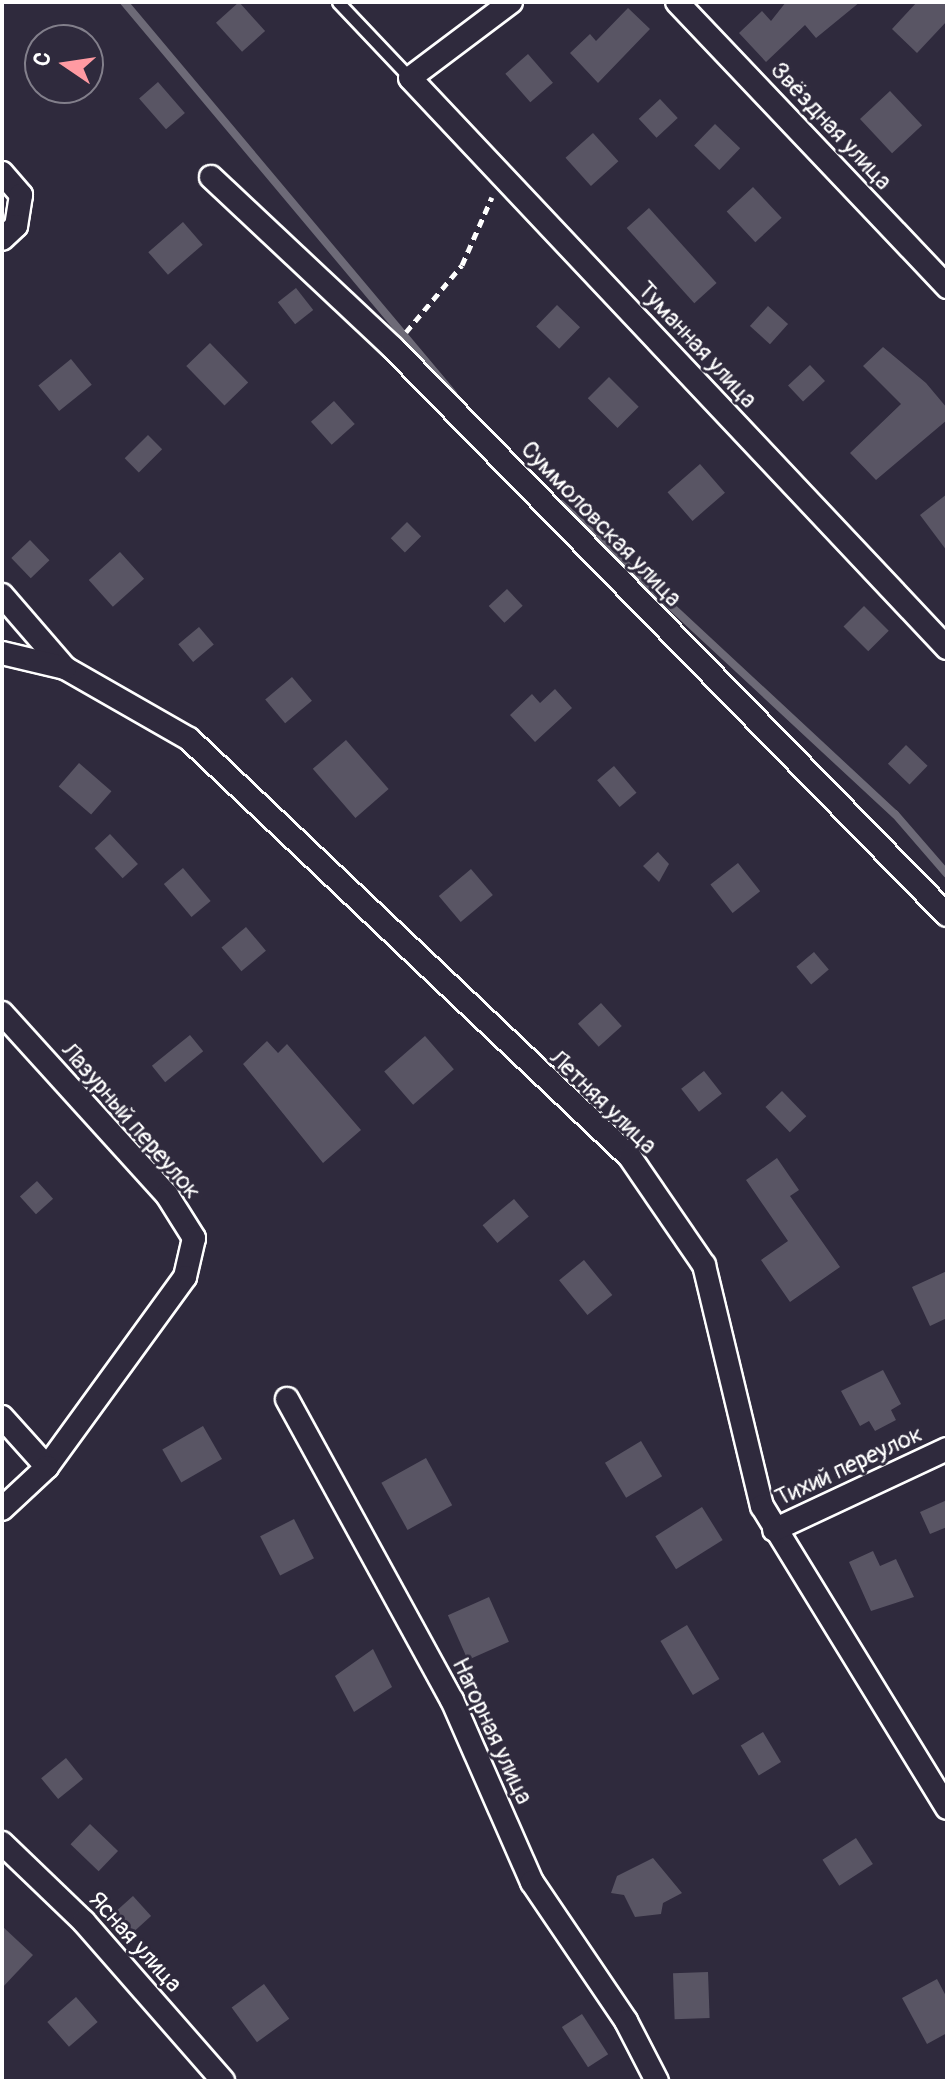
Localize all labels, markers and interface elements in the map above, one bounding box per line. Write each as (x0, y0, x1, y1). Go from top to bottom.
north arrow (24, 24, 104, 104)
text: С (27, 49, 58, 69)
street label: Звёздная улица (764, 56, 898, 196)
street label: Туманная улица (631, 276, 763, 414)
street label: Суммоловская улица (515, 435, 687, 613)
street label: Лазурный переулок (55, 1037, 207, 1205)
street label: Летняя улица (543, 1044, 663, 1160)
street label: Тихий переулок (771, 1419, 927, 1513)
street label: Нагорная улица (446, 1653, 538, 1809)
street label: Ясная улица (82, 1886, 188, 1998)

